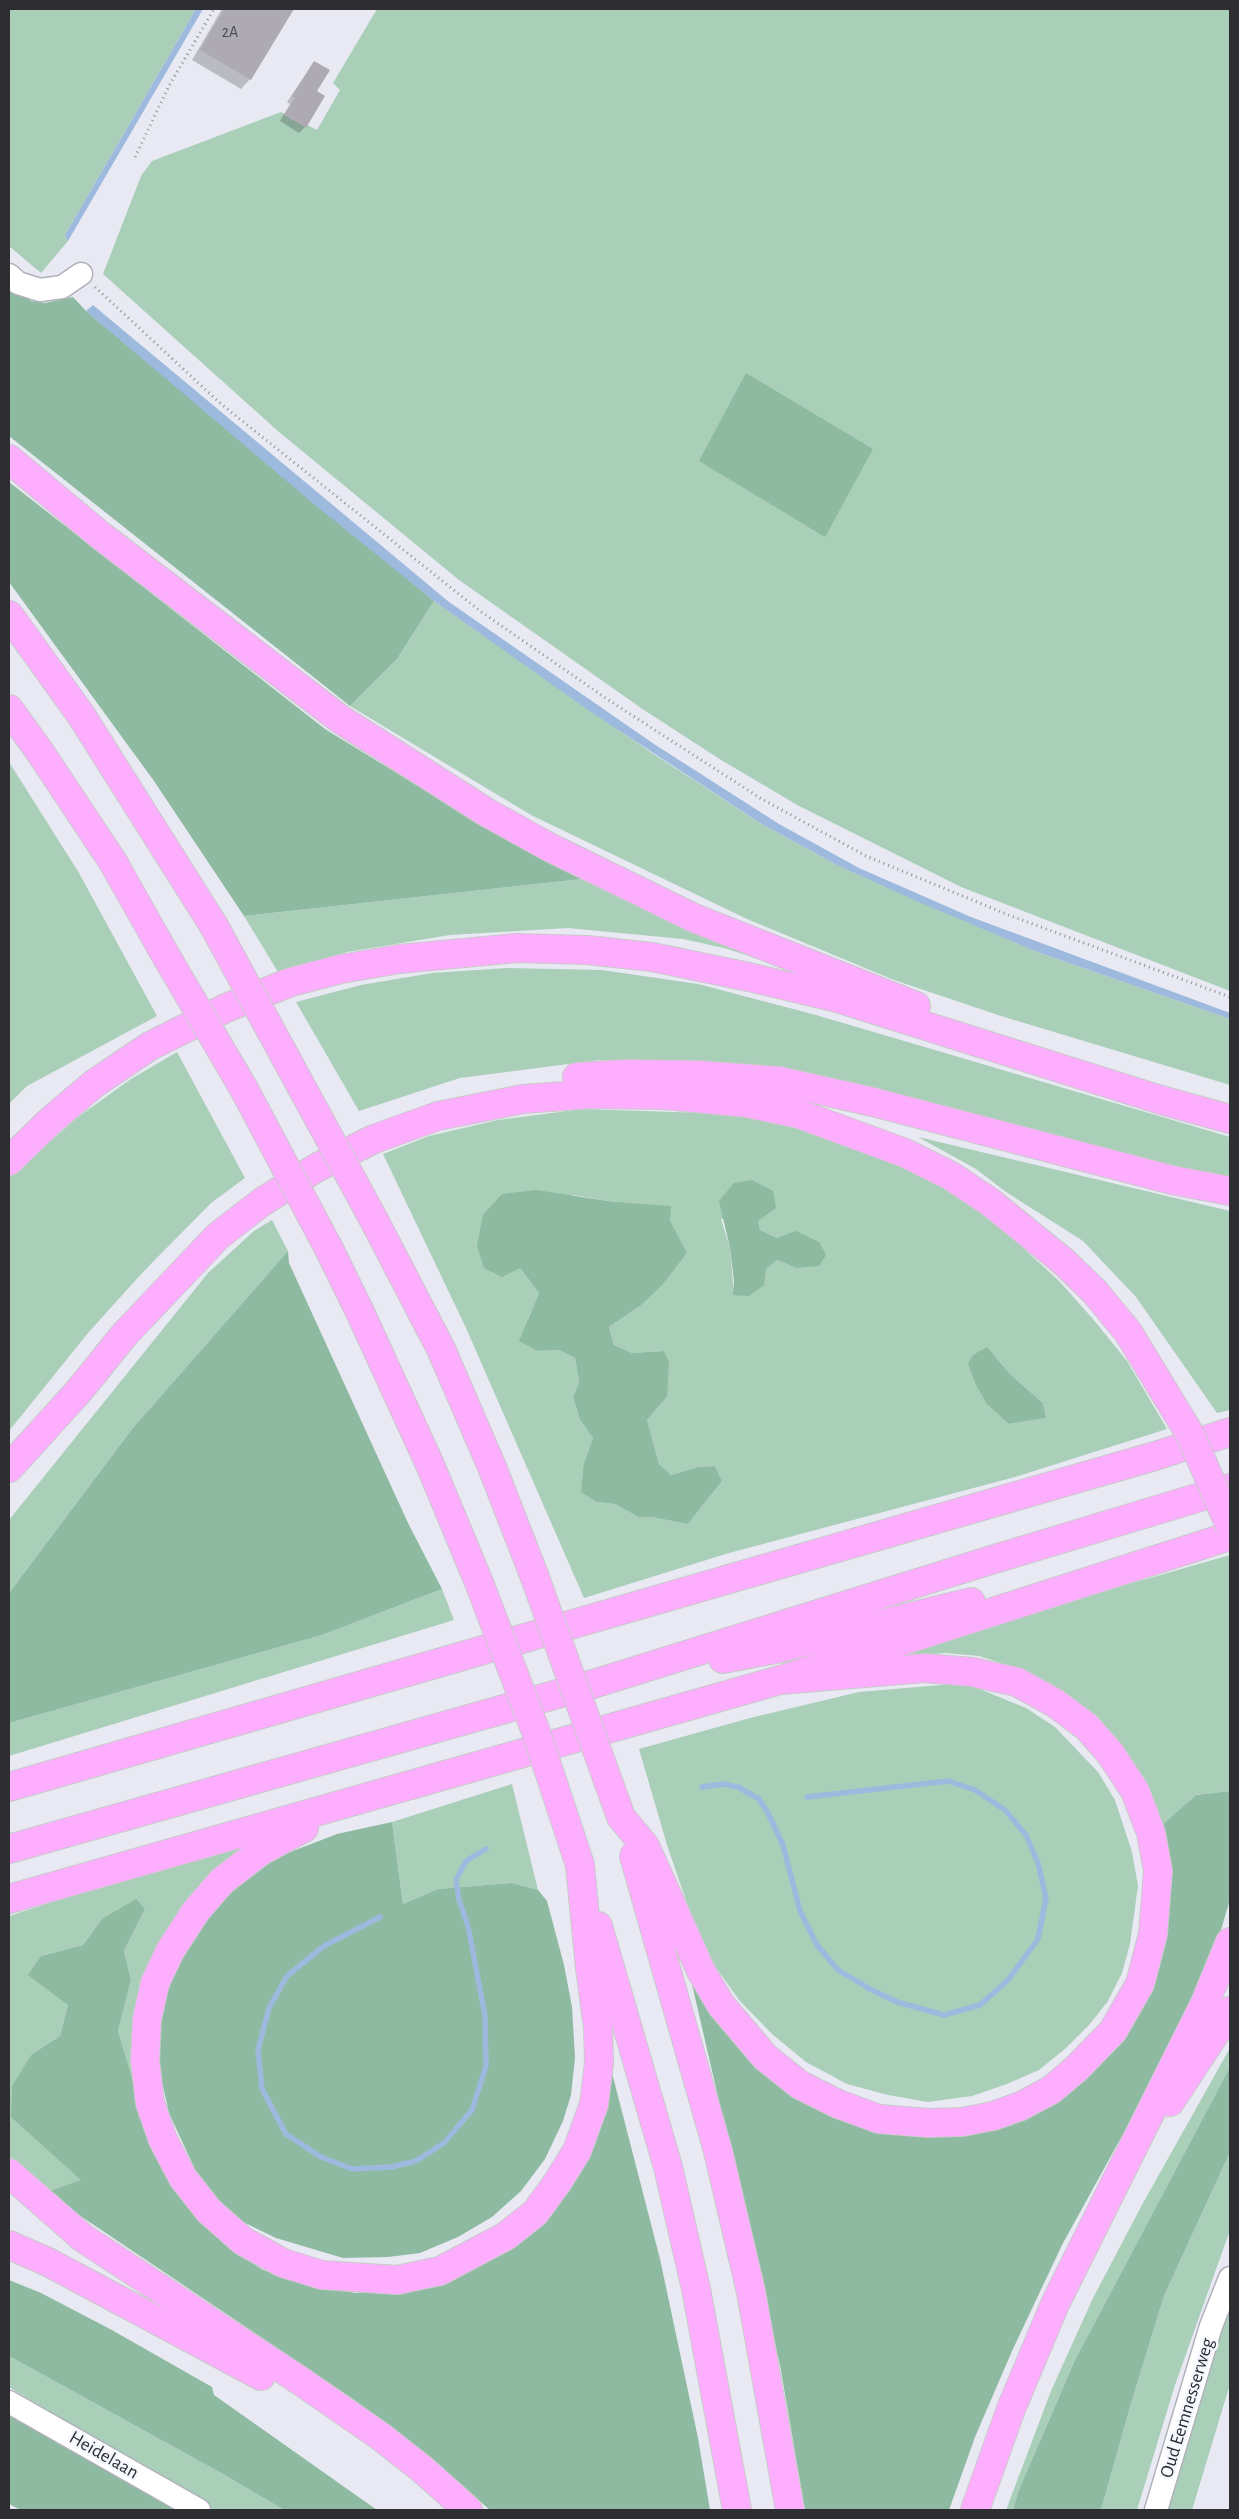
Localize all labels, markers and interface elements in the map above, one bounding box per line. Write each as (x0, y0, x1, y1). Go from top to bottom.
house number: 2A (222, 22, 238, 42)
street label: Oud Eemnesserweg (1155, 2335, 1219, 2481)
street label: Heidelaan (65, 2426, 143, 2484)

